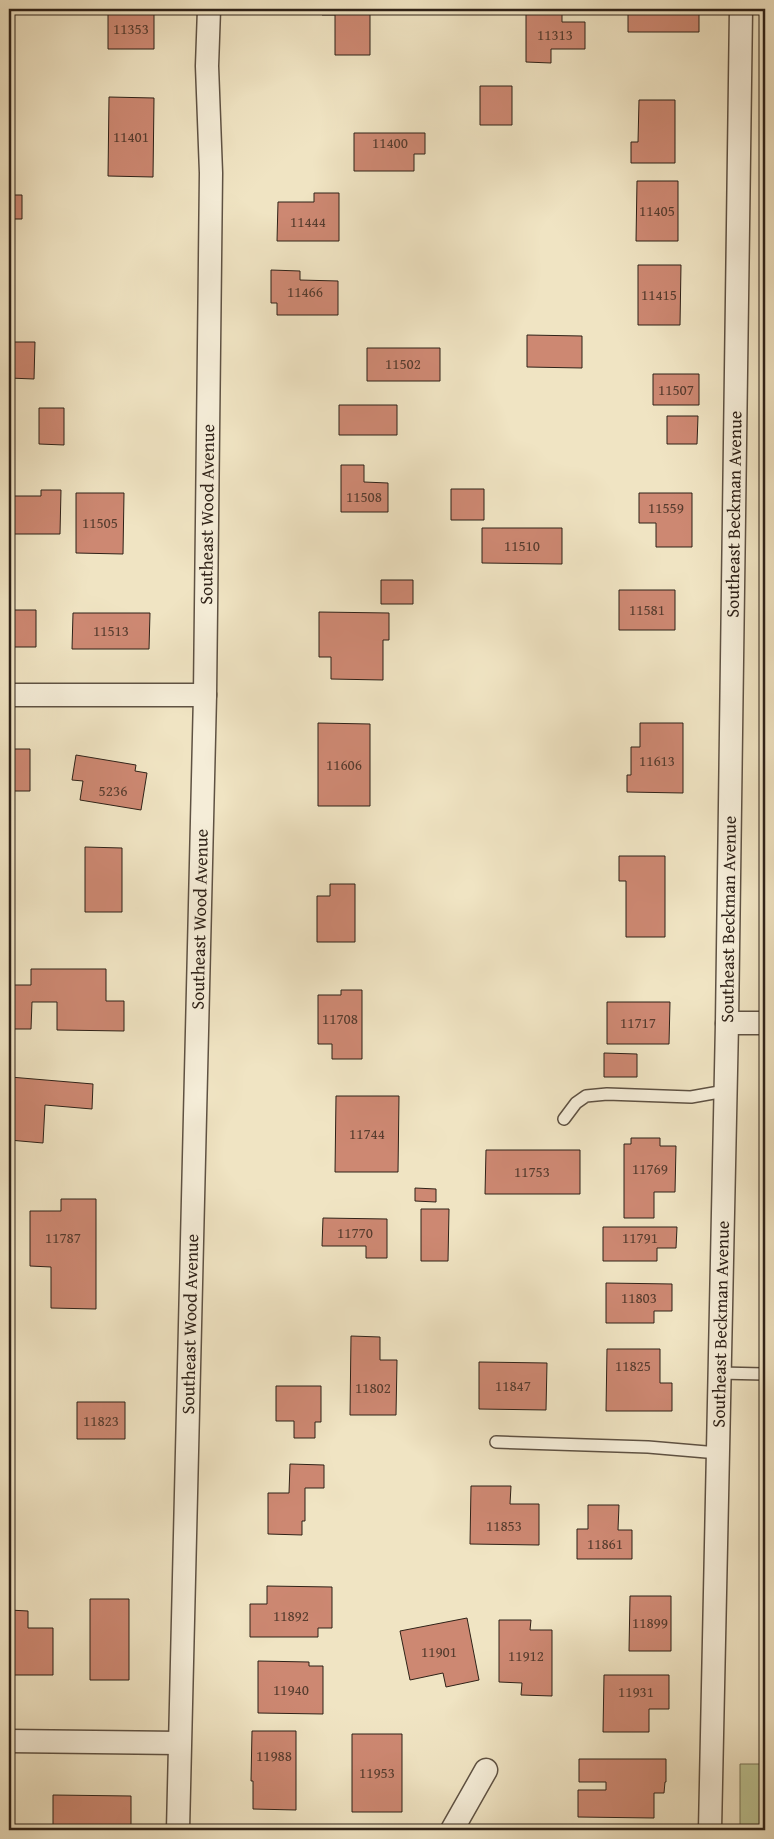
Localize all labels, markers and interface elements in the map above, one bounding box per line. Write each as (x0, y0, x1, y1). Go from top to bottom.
house number: 11353 (113, 18, 149, 39)
house number: 11313 (537, 24, 573, 45)
house number: 11401 (113, 126, 149, 147)
house number: 11400 (372, 132, 408, 153)
house number: 11405 (639, 200, 675, 221)
house number: 11444 (290, 211, 326, 232)
house number: 11466 (287, 281, 323, 302)
house number: 11415 (641, 284, 677, 305)
house number: 11502 (385, 353, 421, 374)
house number: 11507 (658, 379, 694, 400)
street label: Southeast Beckman Avenue (719, 411, 748, 618)
street label: Southeast Wood Avenue (192, 424, 221, 605)
house number: 11508 (346, 486, 382, 507)
house number: 11559 (648, 497, 684, 518)
house number: 11505 (82, 512, 118, 533)
house number: 11510 (504, 535, 540, 556)
house number: 11581 (629, 599, 665, 620)
house number: 11513 (93, 620, 129, 641)
house number: 11613 (639, 750, 675, 771)
house number: 11606 (326, 754, 362, 775)
house number: 5236 (99, 780, 127, 801)
street label: Southeast Beckman Avenue (713, 816, 743, 1023)
street label: Southeast Wood Avenue (184, 829, 215, 1010)
house number: 11708 (322, 1008, 358, 1029)
house number: 11717 (620, 1012, 656, 1033)
house number: 11744 (349, 1123, 385, 1144)
house number: 11769 (632, 1158, 668, 1179)
house number: 11753 (514, 1161, 550, 1182)
street label: Southeast Beckman Avenue (704, 1220, 736, 1428)
house number: 11770 (337, 1222, 373, 1243)
house number: 11787 (45, 1227, 81, 1248)
house number: 11791 (622, 1227, 658, 1248)
street label: Southeast Wood Avenue (174, 1234, 205, 1415)
house number: 11803 (621, 1287, 657, 1308)
house number: 11825 (615, 1355, 651, 1376)
house number: 11847 (495, 1375, 531, 1396)
house number: 11802 (355, 1377, 391, 1398)
house number: 11823 (83, 1410, 119, 1431)
house number: 11853 (486, 1515, 522, 1536)
house number: 11861 (587, 1533, 623, 1554)
house number: 11892 (273, 1605, 309, 1626)
house number: 11899 (632, 1612, 668, 1633)
house number: 11901 (421, 1641, 457, 1662)
house number: 11912 (508, 1645, 544, 1666)
house number: 11940 (273, 1679, 309, 1700)
house number: 11931 (618, 1681, 654, 1702)
house number: 11988 (256, 1745, 292, 1766)
house number: 11953 (359, 1762, 395, 1783)

